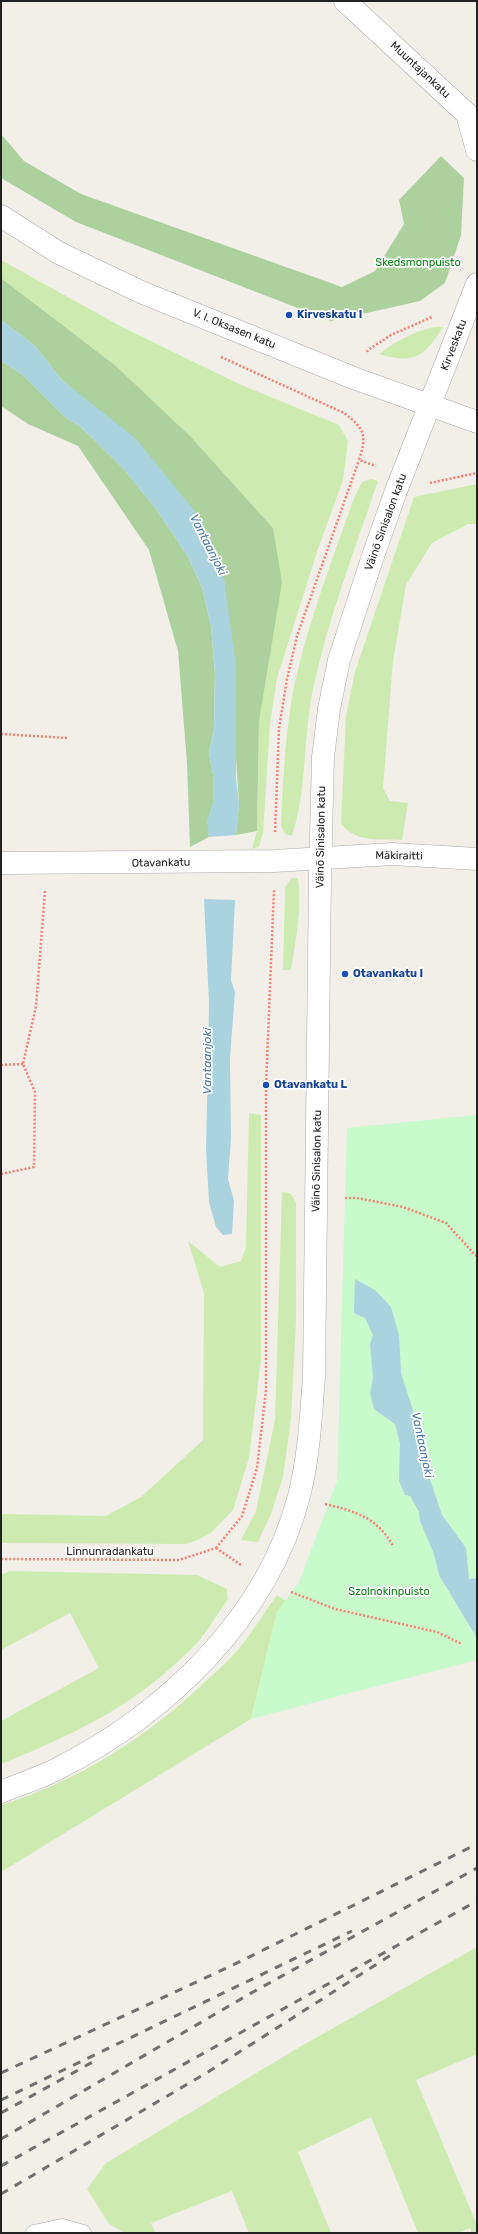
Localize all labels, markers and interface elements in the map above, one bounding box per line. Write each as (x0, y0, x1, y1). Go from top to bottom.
street label: Muuntajankatu (387, 39, 453, 101)
park label: Skedsmonpuisto (375, 256, 461, 270)
street label: V. I. Oksasen katu (190, 306, 278, 352)
place label: Kirveskatu I (297, 308, 362, 322)
marker: Kirveskatu I (284, 310, 294, 320)
street label: Kirveskatu (438, 318, 470, 372)
street label: Väinö Sinisalon katu (362, 472, 410, 572)
water label: Vantaanjoki (186, 512, 230, 578)
street label: Väinö Sinisalon katu (314, 786, 328, 888)
street label: Mäkiraitti (375, 849, 423, 863)
street label: Otavankatu (131, 856, 191, 870)
place label: Otavankatu I (353, 967, 423, 981)
marker: Otavankatu I (340, 969, 350, 979)
water label: Vantaanjoki (201, 1027, 215, 1095)
place label: Otavankatu L (274, 1078, 347, 1092)
marker: Otavankatu L (261, 1080, 271, 1090)
street label: Väinö Sinisalon katu (310, 1110, 324, 1212)
water label: Vantaanjoki (408, 1411, 436, 1479)
street label: Linnunradankatu (66, 1545, 154, 1559)
park label: Szolnokinpuisto (348, 1585, 430, 1599)

